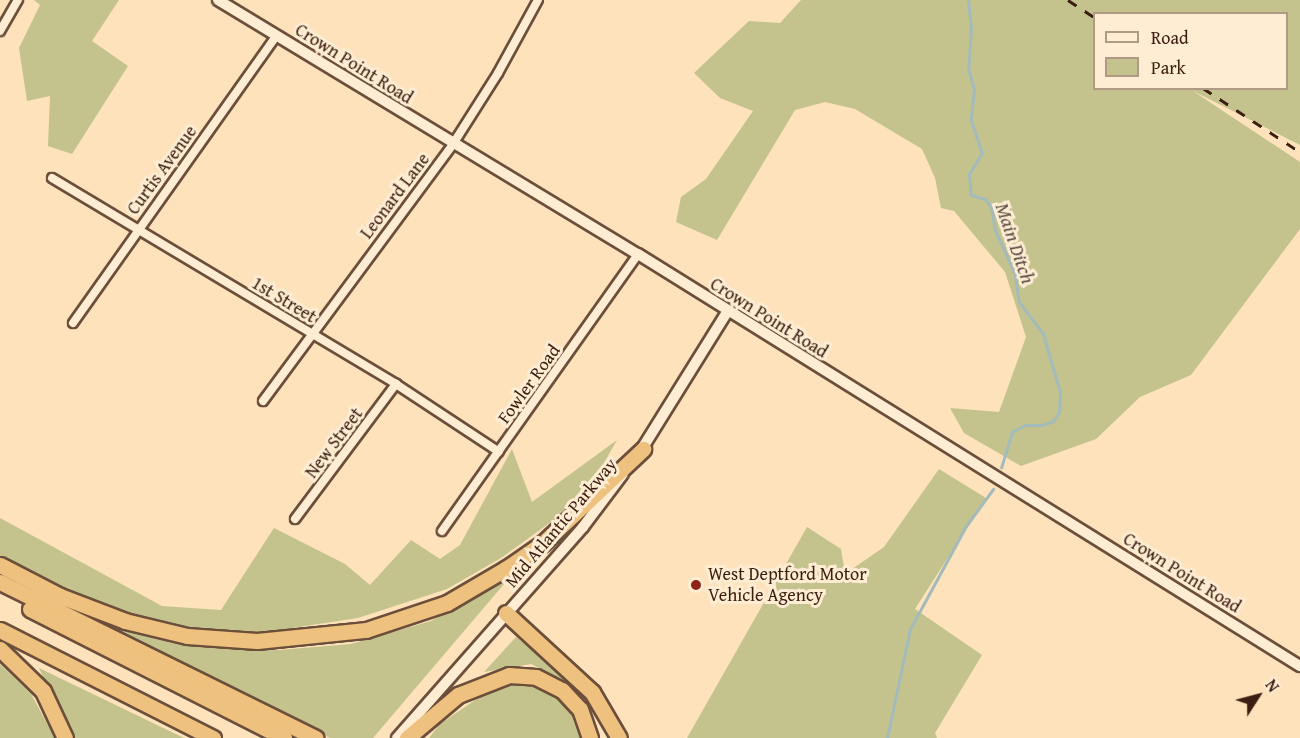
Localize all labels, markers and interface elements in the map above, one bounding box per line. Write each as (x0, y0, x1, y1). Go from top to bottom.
legend (1093, 12, 1288, 90)
street label: Crown Point Road (291, 19, 417, 109)
text: Road (1151, 24, 1189, 51)
text: Park (1151, 54, 1186, 81)
street label: Curtis Avenue (122, 121, 202, 219)
street label: Leonard Lane (356, 149, 434, 243)
water label: Main Ditch (991, 199, 1041, 287)
street label: 1st Street (248, 272, 320, 328)
street label: Crown Point Road (706, 273, 832, 363)
street label: Fowler Road (493, 340, 565, 428)
street label: New Street (301, 404, 367, 482)
street label: Mid Atlantic Parkway (501, 454, 621, 592)
street label: Crown Point Road (1119, 528, 1245, 618)
place label: West Deptford Motor Vehicle Agency (708, 564, 867, 606)
marker: West Deptford Motor Vehicle Agency (689, 578, 703, 592)
north arrow (1228, 666, 1288, 726)
text: N (1260, 674, 1285, 697)

